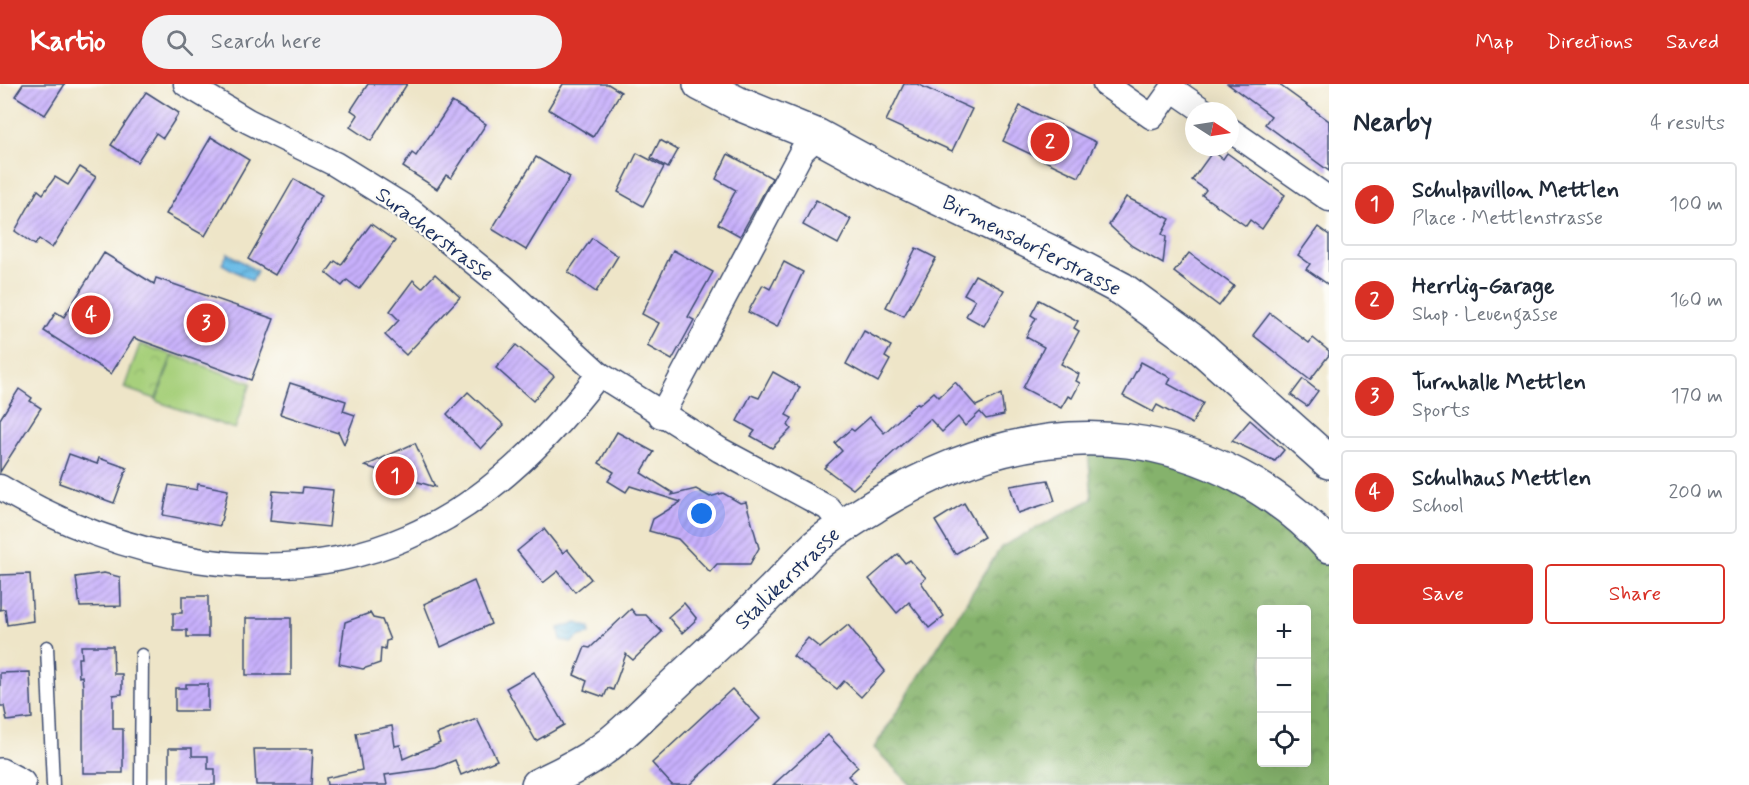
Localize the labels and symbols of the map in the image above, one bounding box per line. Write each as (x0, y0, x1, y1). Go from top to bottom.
north arrow (1185, 102, 1239, 156)
pin: 2 (1030, 120, 1070, 164)
street label: Suracherstrasse (370, 181, 499, 288)
street label: Birmensdorferstrasse (937, 189, 1126, 303)
pin: 4 (72, 292, 110, 338)
pin: 3 (186, 300, 226, 346)
pin: 1 (376, 454, 414, 498)
your location (687, 499, 716, 528)
street label: Stallikerstrasse (729, 521, 847, 636)

